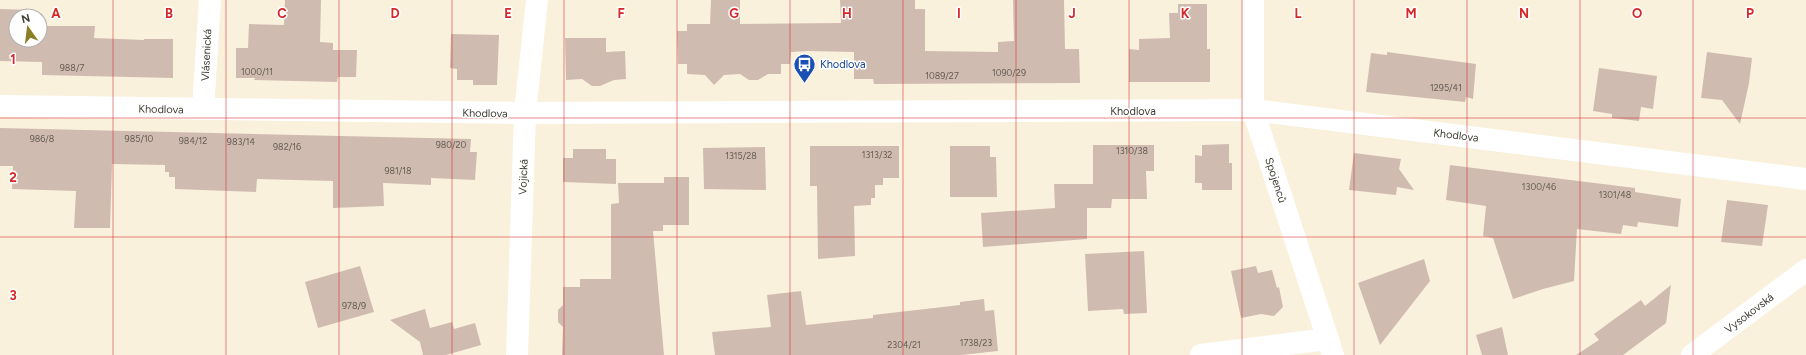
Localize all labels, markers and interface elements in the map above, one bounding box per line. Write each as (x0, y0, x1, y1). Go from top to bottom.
text: A (51, 6, 61, 21)
text: B (165, 6, 173, 21)
text: C (277, 6, 287, 21)
text: D (390, 6, 400, 21)
text: E (504, 6, 512, 21)
text: F (617, 6, 625, 21)
text: G (729, 6, 739, 21)
text: H (842, 6, 852, 21)
text: I (957, 6, 961, 21)
text: J (1068, 6, 1076, 21)
text: K (1181, 6, 1190, 21)
text: L (1295, 6, 1302, 21)
text: M (1405, 6, 1417, 21)
text: N (1519, 6, 1529, 21)
text: O (1632, 6, 1642, 21)
text: P (1746, 6, 1754, 21)
north arrow (8, 8, 48, 48)
text: N (20, 11, 31, 26)
street label: Vlásenická (199, 29, 214, 81)
bus stop icon: Khodlova (792, 51, 818, 84)
text: 1 (10, 52, 16, 67)
place label: Khodlova (820, 58, 866, 71)
house number: 988/7 (60, 62, 84, 73)
house number: 1000/11 (241, 66, 273, 77)
house number: 1090/29 (992, 67, 1026, 78)
house number: 1089/27 (925, 70, 959, 81)
house number: 1295/41 (1430, 82, 1462, 93)
street label: Khodlova (138, 103, 184, 116)
street label: Khodlova (1110, 105, 1156, 118)
street label: Khodlova (462, 107, 508, 120)
street label: Khodlova (1433, 126, 1479, 145)
house number: 986/8 (30, 133, 55, 144)
house number: 985/10 (125, 133, 154, 144)
house number: 984/12 (179, 135, 207, 146)
house number: 983/14 (227, 136, 256, 147)
house number: 980/20 (436, 139, 467, 150)
house number: 982/16 (273, 141, 301, 152)
house number: 1310/38 (1116, 145, 1148, 156)
house number: 1313/32 (862, 149, 892, 160)
house number: 1315/28 (725, 150, 757, 161)
street label: Spojenců (1262, 156, 1289, 204)
street label: Vojická (516, 159, 531, 195)
house number: 981/18 (384, 165, 412, 176)
text: 2 (9, 170, 17, 185)
house number: 1300/46 (1522, 181, 1556, 192)
house number: 1301/48 (1599, 189, 1632, 200)
text: 3 (9, 288, 17, 303)
street label: Vysokovská (1722, 291, 1776, 336)
house number: 978/9 (342, 300, 366, 311)
house number: 1738/23 (960, 337, 992, 348)
house number: 2304/21 (887, 339, 921, 350)

